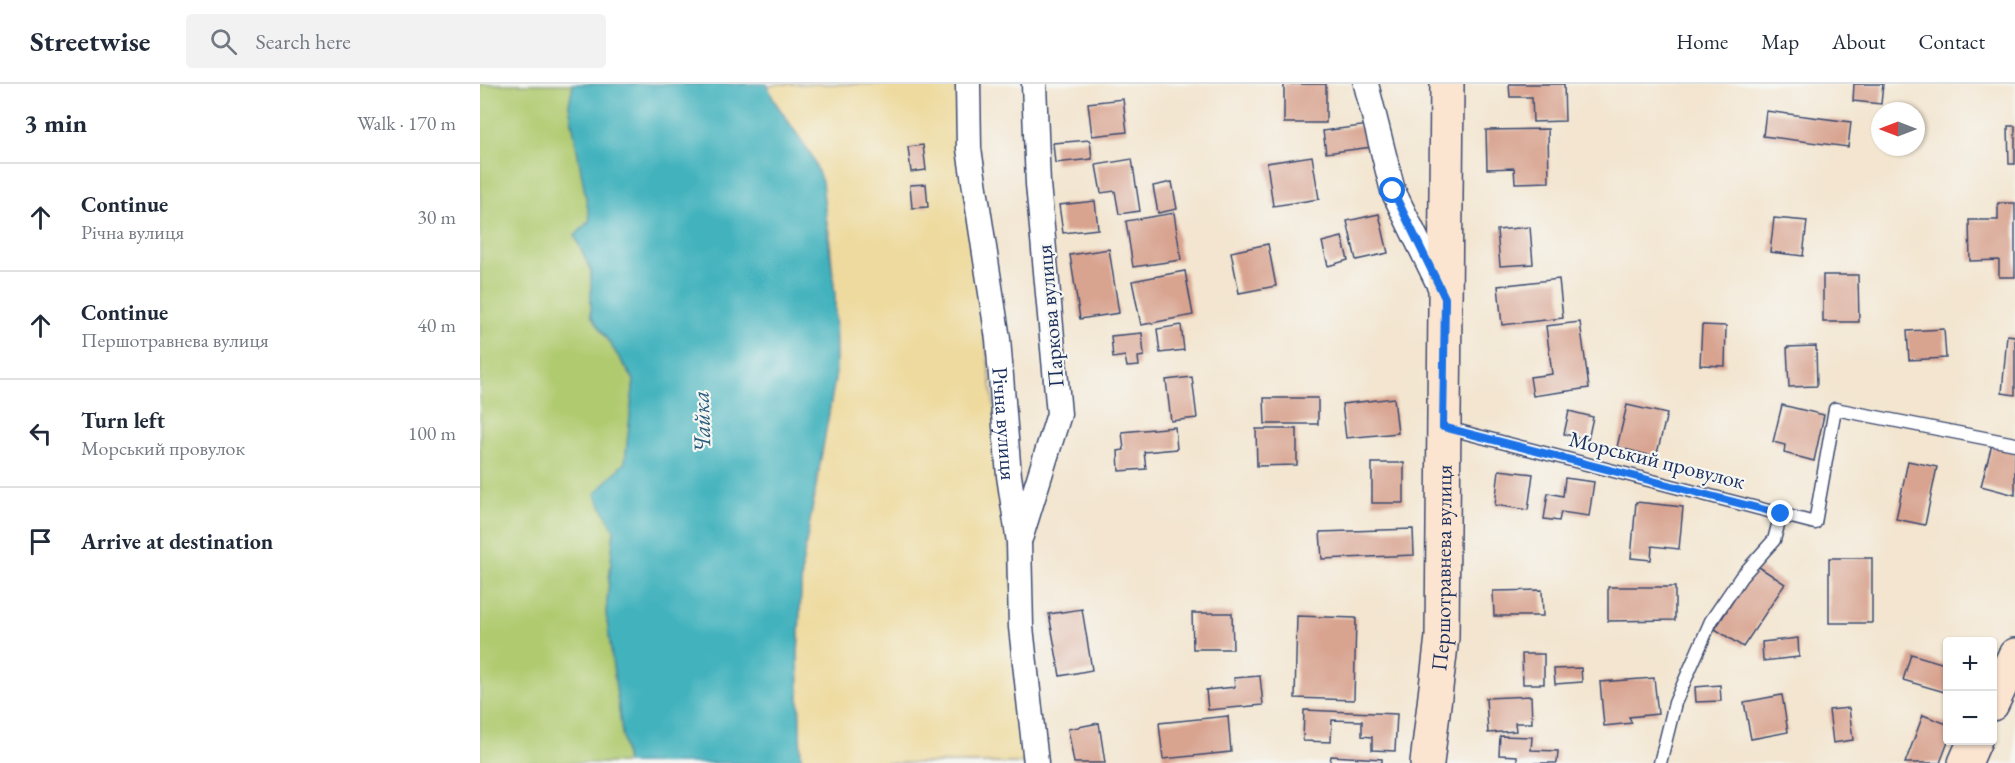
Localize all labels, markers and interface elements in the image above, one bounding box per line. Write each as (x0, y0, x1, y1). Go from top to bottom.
search box (186, 14, 606, 68)
text: Streetwise (30, 23, 150, 59)
icon: search (207, 25, 240, 58)
text: Search here (255, 27, 351, 56)
text: Home (1676, 28, 1728, 55)
text: Map (1761, 28, 1799, 55)
text: About (1832, 28, 1885, 55)
text: Contact (1918, 28, 1985, 55)
north arrow (1871, 102, 1925, 156)
text: 3 min (24, 106, 87, 140)
text: Walk · 170 m (357, 110, 456, 136)
route start (1379, 177, 1405, 203)
text: Continue (81, 190, 168, 219)
icon: ahead (24, 201, 57, 234)
text: 30 m (417, 204, 456, 230)
text: Річна вулиця (81, 219, 184, 245)
street label: Паркова вулиця (1029, 243, 1071, 389)
text: Continue (81, 298, 168, 327)
icon: ahead (24, 309, 57, 342)
text: 40 m (417, 312, 456, 338)
text: Першотравнева вулиця (81, 327, 269, 353)
street label: Річна вулиця (986, 366, 1024, 481)
water label: Чайка (684, 390, 718, 454)
text: Turn left (81, 406, 165, 435)
icon: left (24, 417, 57, 450)
text: 100 m (408, 420, 456, 446)
street label: Морський провулок (1566, 424, 1749, 496)
text: Морський провулок (81, 435, 245, 461)
street label: Першотравнева вулиця (1424, 464, 1458, 673)
route end (1767, 500, 1793, 526)
icon: arrive (24, 525, 57, 558)
text: Arrive at destination (81, 527, 273, 556)
map controls (1943, 637, 1997, 745)
button: + (1943, 637, 1997, 691)
button: − (1943, 691, 1997, 745)

